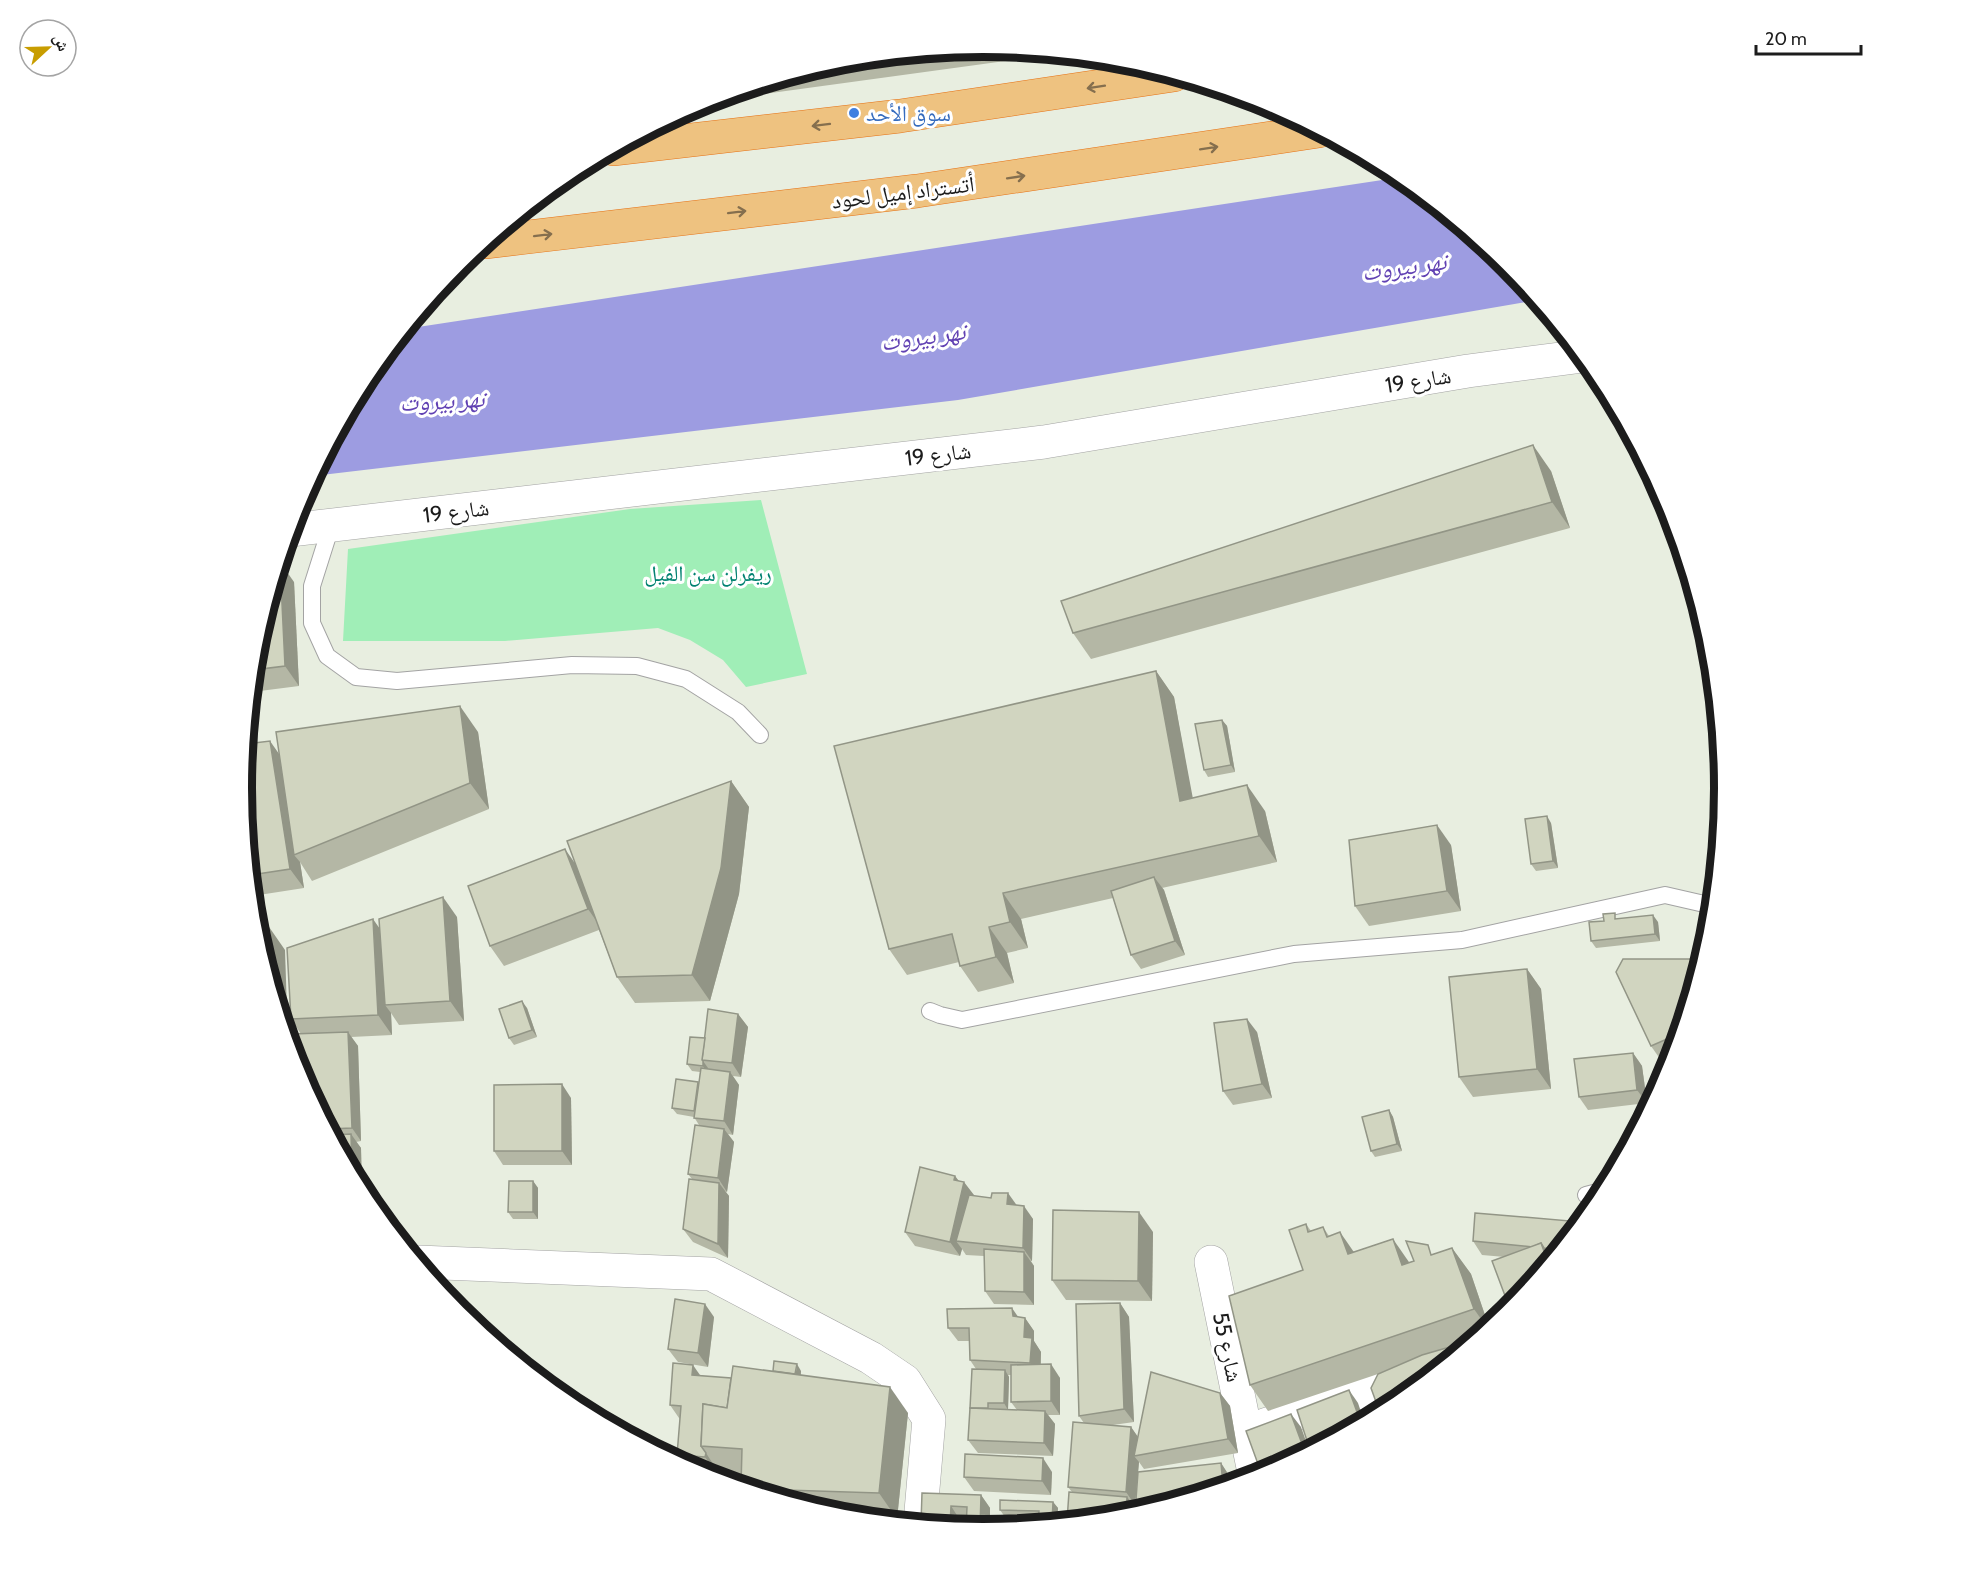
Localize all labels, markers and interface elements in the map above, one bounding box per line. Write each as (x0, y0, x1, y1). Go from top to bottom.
north arrow (18, 18, 78, 78)
scale bar (1756, 18, 1861, 56)
text: 20 m (1765, 28, 1807, 50)
text: ش (49, 31, 73, 54)
one-way arrow (1086, 81, 1106, 92)
place label: سوق الأحد (866, 100, 951, 127)
marker: سوق الأحد (847, 106, 861, 120)
one-way arrow (812, 120, 832, 131)
one-way arrow (1199, 142, 1219, 153)
street label: أتستراد إميل لحود (830, 170, 976, 216)
one-way arrow (1006, 171, 1026, 182)
one-way arrow (727, 207, 747, 218)
one-way arrow (533, 229, 553, 240)
water label: نهر بيروت (1360, 246, 1452, 287)
water label: نهر بيروت (879, 316, 971, 357)
street label: شارع 19 (1383, 362, 1453, 399)
water label: نهر بيروت (399, 384, 489, 417)
street label: شارع 19 (903, 437, 973, 472)
street label: شارع 19 (421, 494, 491, 529)
park label: ريفرلن سن الفيل (644, 560, 772, 587)
street label: شارع 55 (1207, 1310, 1248, 1384)

